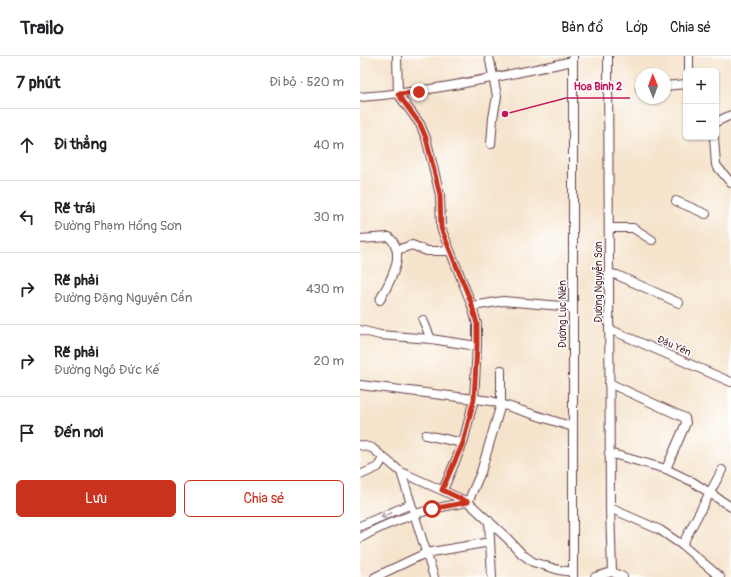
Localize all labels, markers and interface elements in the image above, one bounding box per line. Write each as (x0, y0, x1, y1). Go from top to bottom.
text: Trailo (20, 16, 64, 40)
text: Bản đồ (561, 19, 603, 36)
text: Lớp (625, 19, 648, 36)
text: Chia sẻ (670, 19, 711, 36)
north arrow (635, 68, 671, 104)
map controls (683, 68, 719, 140)
button: + (683, 68, 719, 104)
text: 7 phút (16, 72, 60, 93)
text: Đi bộ · 520 m (269, 74, 344, 90)
callout: Hoa Binh 2 (566, 75, 630, 98)
text: Hoa Binh 2 (574, 80, 622, 93)
route end (410, 83, 428, 101)
button: − (683, 104, 719, 140)
icon: ahead (16, 134, 38, 156)
text: Đi thẳng (54, 135, 107, 154)
text: 40 m (313, 137, 344, 153)
text: Rẽ trái (54, 199, 95, 218)
icon: left (16, 206, 38, 228)
text: 30 m (314, 209, 344, 225)
text: Đường Phạm Hồng Sơn (54, 218, 182, 234)
street label: Đường Nguyễn Sơn (591, 241, 605, 323)
text: Rẽ phải (54, 271, 98, 290)
icon: right (16, 278, 38, 300)
street label: Đường Lục Niên (557, 280, 569, 348)
text: 430 m (306, 281, 344, 297)
text: Đường Đặng Nguyên Cẩn (54, 290, 192, 306)
street label: Đậu Yên (655, 333, 693, 359)
text: Rẽ phải (54, 343, 98, 362)
icon: right (16, 350, 38, 372)
text: 20 m (313, 353, 344, 369)
text: Đường Ngô Đức Kế (54, 362, 160, 378)
icon: arrive (16, 422, 38, 444)
text: Đến nơi (54, 423, 103, 442)
button: Lưu (16, 480, 176, 517)
button: Chia sẻ (184, 480, 344, 517)
route start (423, 500, 441, 518)
one-way arrow (380, 512, 392, 519)

